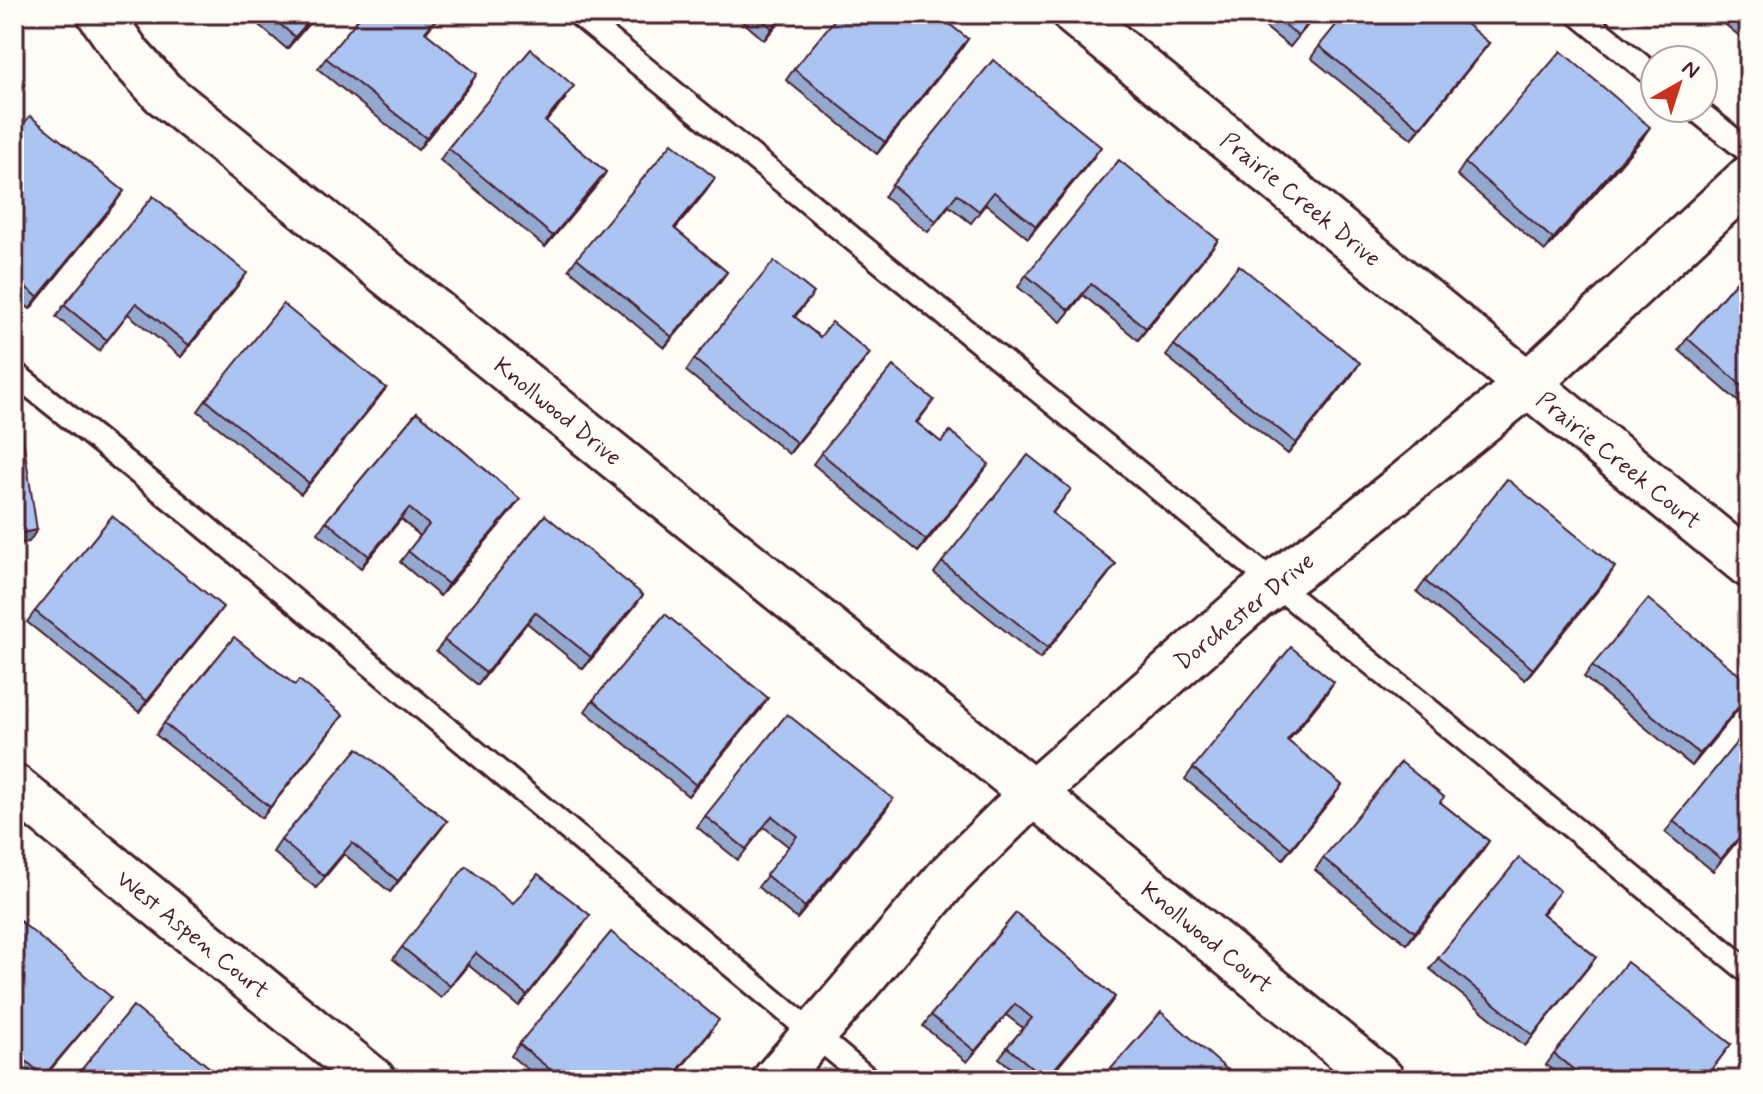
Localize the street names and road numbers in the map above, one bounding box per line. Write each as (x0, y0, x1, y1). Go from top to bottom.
street label: Prairie Creek Drive (1213, 126, 1387, 275)
street label: Knollwood Drive (486, 351, 628, 473)
street label: Prairie Creek Court (1529, 385, 1707, 537)
street label: Dorchester Drive (1169, 546, 1321, 678)
street label: West Aspen Court (109, 864, 275, 1006)
street label: Knollwood Court (1134, 875, 1279, 1001)

